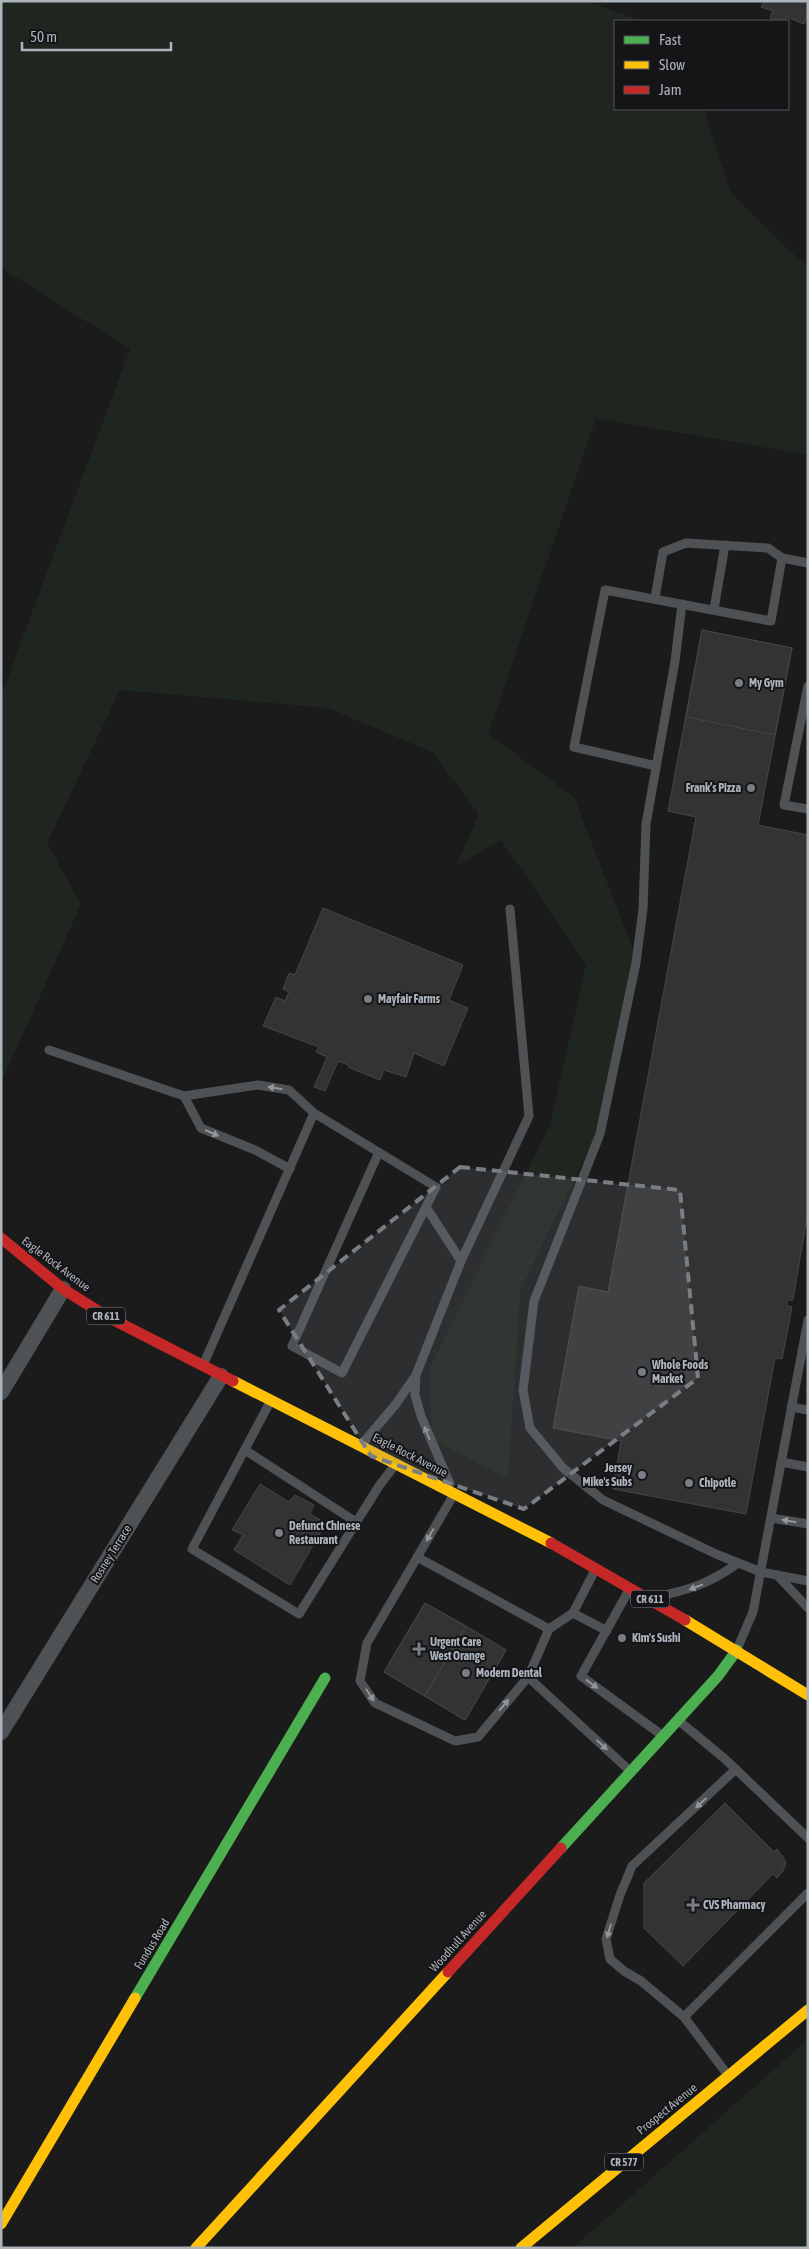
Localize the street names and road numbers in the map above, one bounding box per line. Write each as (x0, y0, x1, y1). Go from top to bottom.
street label: Eagle Rock Avenue (19, 1234, 93, 1294)
road number: CR 611 (87, 1308, 125, 1324)
street label: Eagle Rock Avenue (370, 1430, 450, 1480)
street label: Rosney Terrace (88, 1522, 134, 1586)
road number: CR 611 (631, 1590, 669, 1608)
street label: Woodhull Avenue (427, 1907, 489, 1975)
street label: Fundus Road (131, 1916, 173, 1972)
street label: Prospect Avenue (634, 2081, 700, 2137)
road number: CR 577 (605, 2154, 643, 2170)

